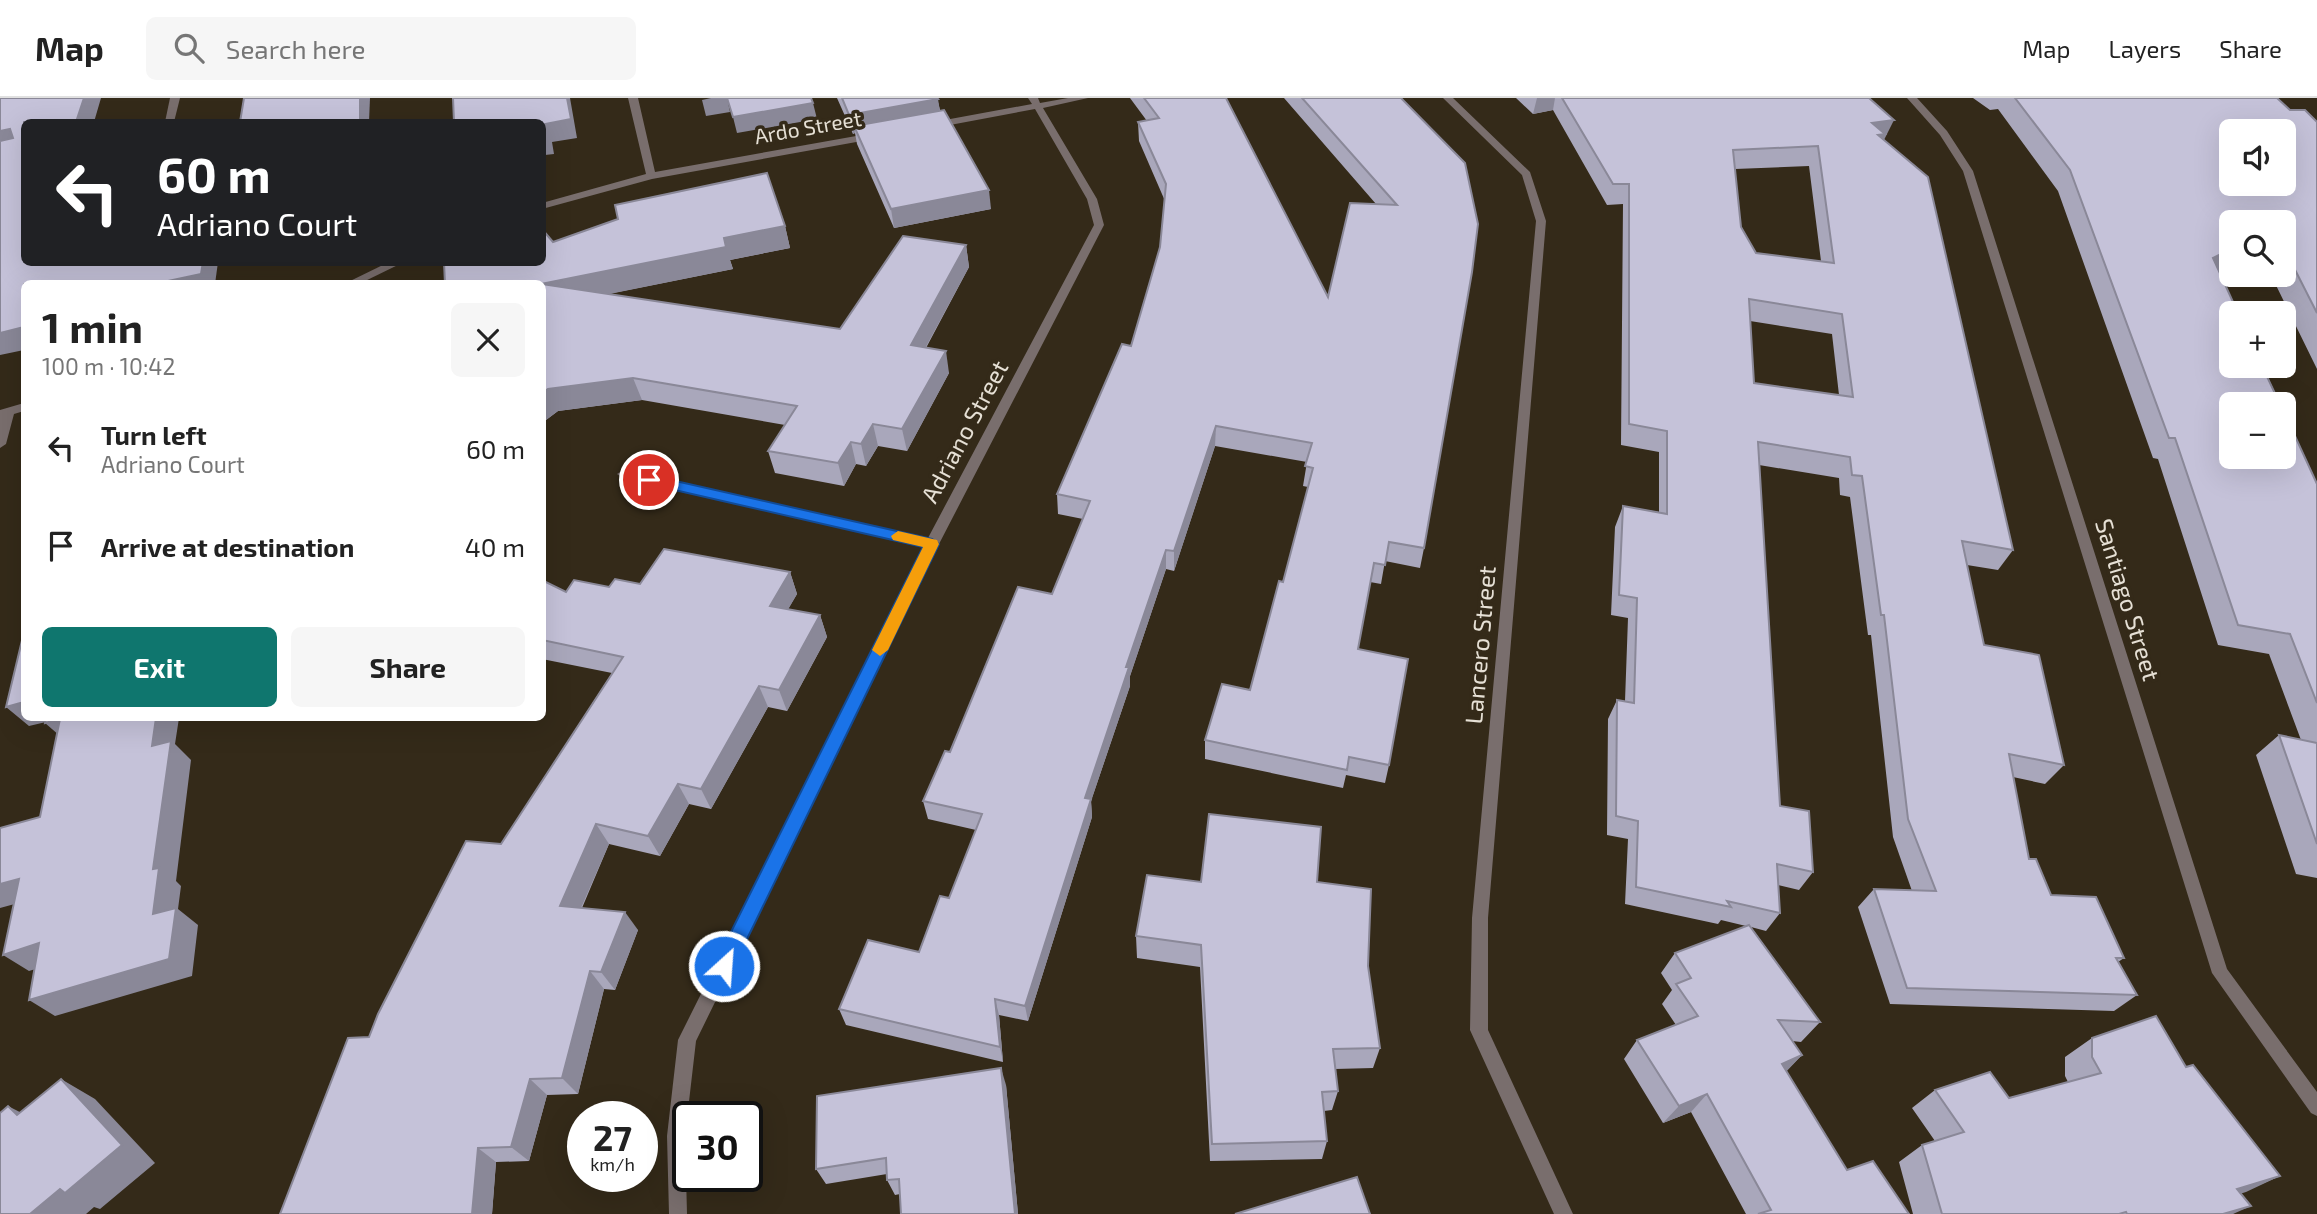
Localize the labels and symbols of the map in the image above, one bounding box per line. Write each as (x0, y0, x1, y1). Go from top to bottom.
street label: Ardo Street (752, 105, 863, 148)
street label: Adriano Street (914, 355, 1013, 507)
pin (619, 450, 679, 510)
street label: Santiago Street (2090, 515, 2167, 684)
street label: Lancero Street (1458, 564, 1501, 725)
position arrow (687, 929, 761, 1003)
speed limit sign: 30 (672, 1101, 763, 1192)

